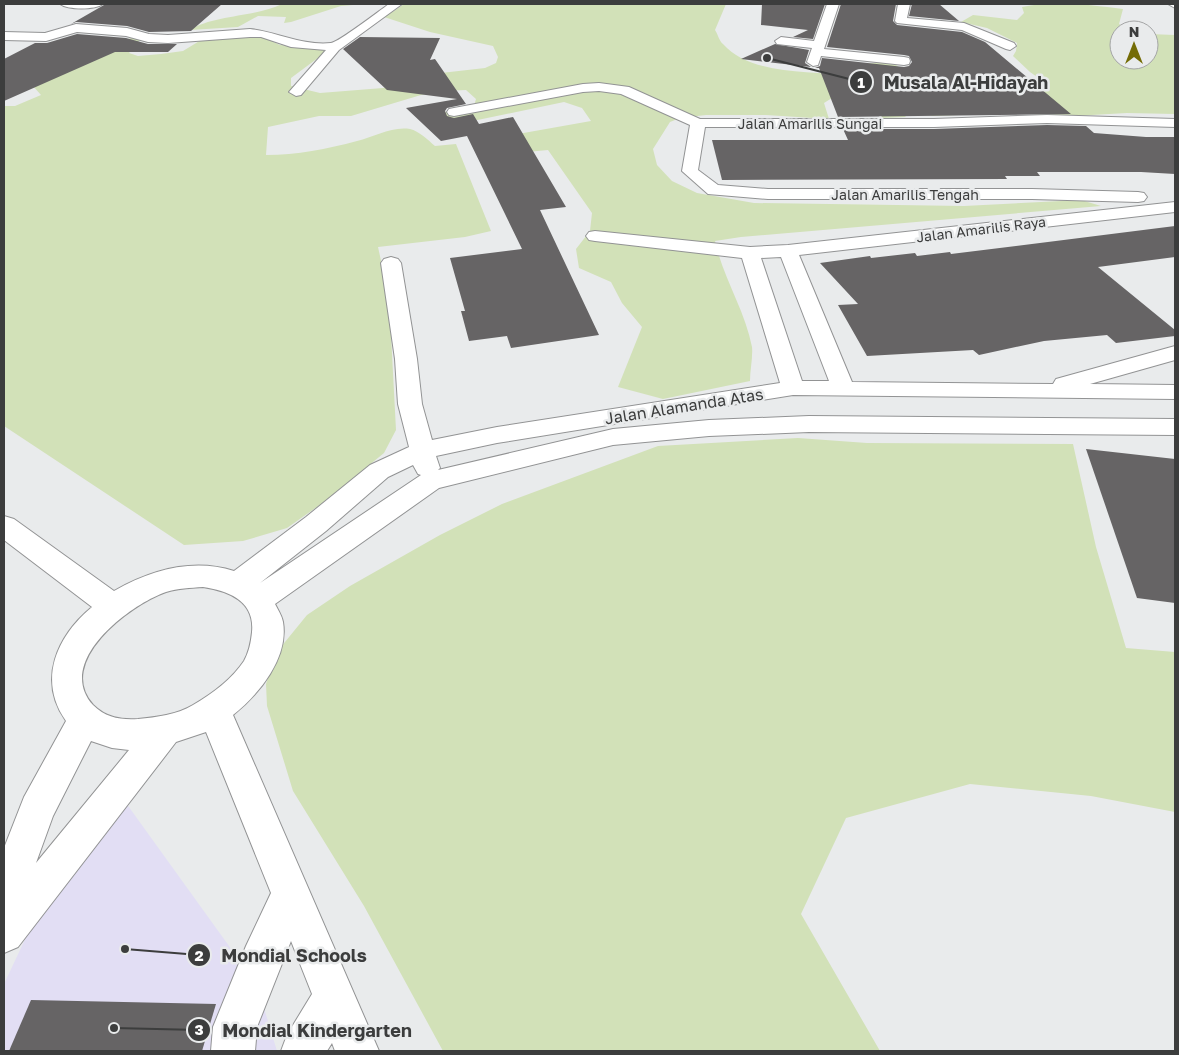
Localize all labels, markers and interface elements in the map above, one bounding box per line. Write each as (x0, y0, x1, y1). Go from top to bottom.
north arrow (1109, 20, 1159, 70)
text: N (1129, 23, 1139, 40)
callout: Musala Al-Hidayah (848, 66, 1058, 99)
text: Musala Al-Hidayah (884, 71, 1048, 93)
text: 1 (857, 73, 865, 91)
street label: Jalan Amarilis Sungai (738, 115, 882, 132)
street label: Jalan Amarilis Tengah (831, 186, 979, 203)
street label: Jalan Amarilis Raya (915, 213, 1047, 245)
street label: Jalan Alamanda Atas (603, 384, 765, 428)
callout: Mondial Schools (187, 939, 377, 972)
text: Mondial Schools (221, 944, 367, 966)
text: 2 (194, 946, 204, 964)
callout: Mondial Kindergarten (187, 1014, 421, 1047)
text: Mondial Kindergarten (222, 1019, 412, 1041)
text: 3 (194, 1020, 204, 1038)

